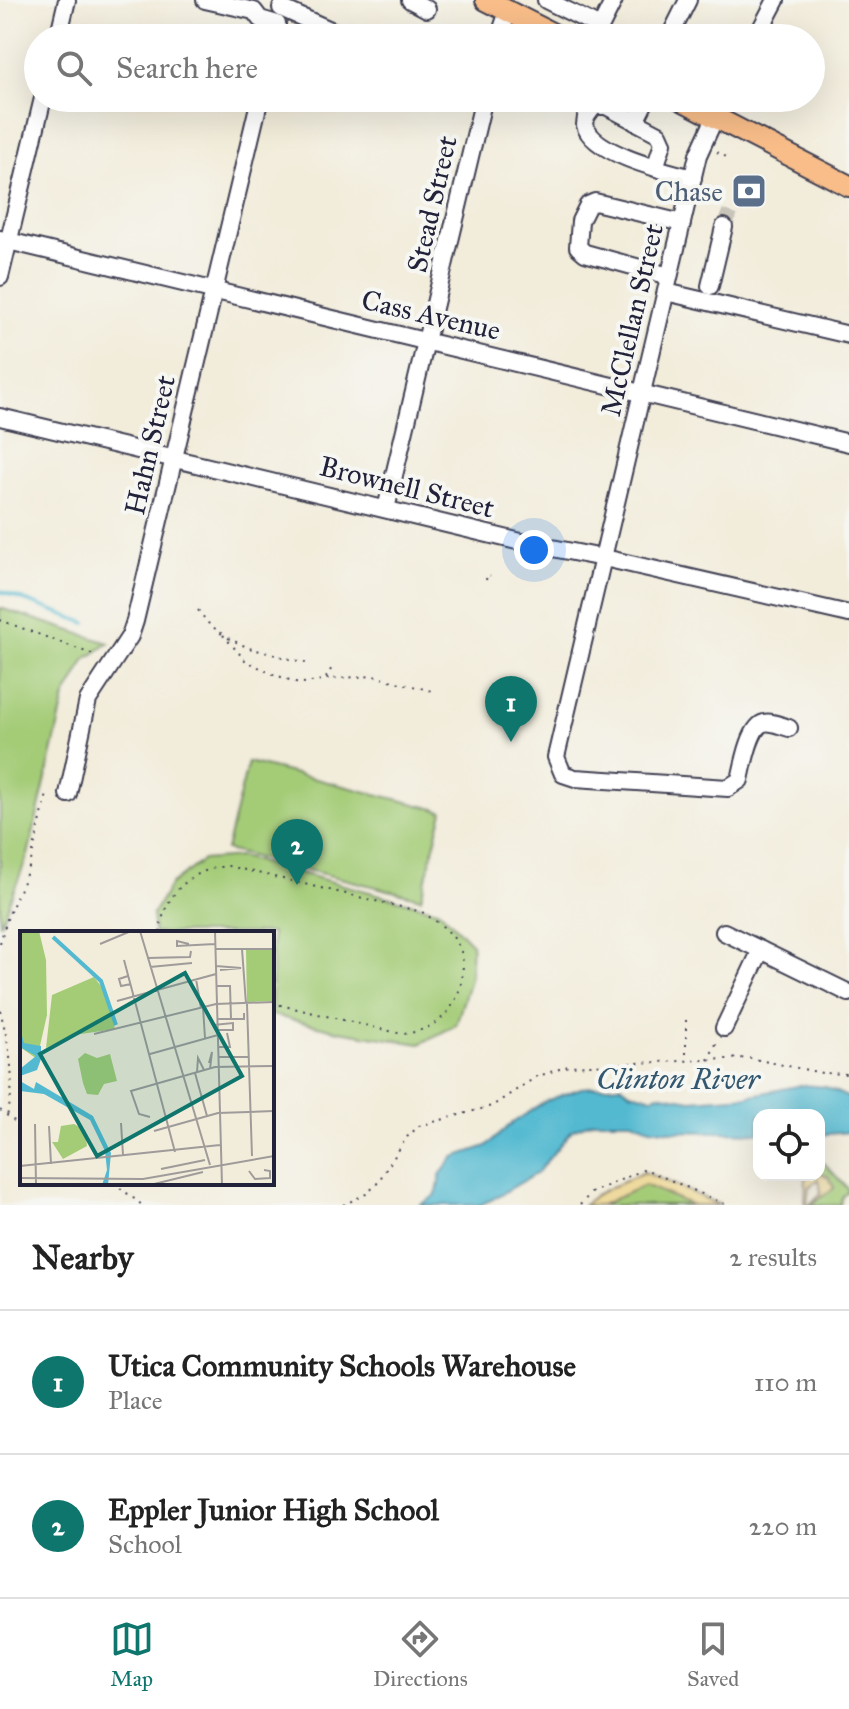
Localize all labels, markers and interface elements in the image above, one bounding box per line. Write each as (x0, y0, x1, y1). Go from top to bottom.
search box (24, 24, 825, 112)
icon: search (52, 46, 96, 90)
text: Search here (116, 50, 258, 86)
street label: Stead Street (399, 132, 465, 276)
bank icon: Chase (730, 172, 768, 210)
place label: Chase (655, 174, 723, 209)
street label: McClellan Street (593, 220, 671, 420)
street label: Cass Avenue (358, 282, 504, 348)
street label: Hahn Street (117, 372, 183, 518)
street label: Brownell Street (316, 448, 498, 526)
your location (514, 530, 554, 570)
pin: 1 (485, 676, 537, 742)
pin: 2 (271, 819, 323, 885)
inset map (20, 931, 274, 1185)
water label: Clinton River (596, 1061, 761, 1097)
map controls (753, 1109, 825, 1181)
button: locate (753, 1109, 825, 1181)
text: Nearby (32, 1237, 134, 1278)
text: 2 results (729, 1241, 817, 1273)
text: Utica Community Schools Warehouse (108, 1348, 576, 1384)
text: 1 (53, 1366, 63, 1398)
text: 110 m (754, 1366, 817, 1398)
text: Place (108, 1384, 163, 1416)
text: Eppler Junior High School (108, 1492, 439, 1528)
text: 2 (52, 1510, 64, 1542)
text: 220 m (749, 1510, 817, 1542)
text: School (108, 1528, 182, 1560)
tab: Map (110, 1617, 154, 1692)
tab: Directions (373, 1617, 468, 1692)
tab: Saved (687, 1617, 739, 1692)

